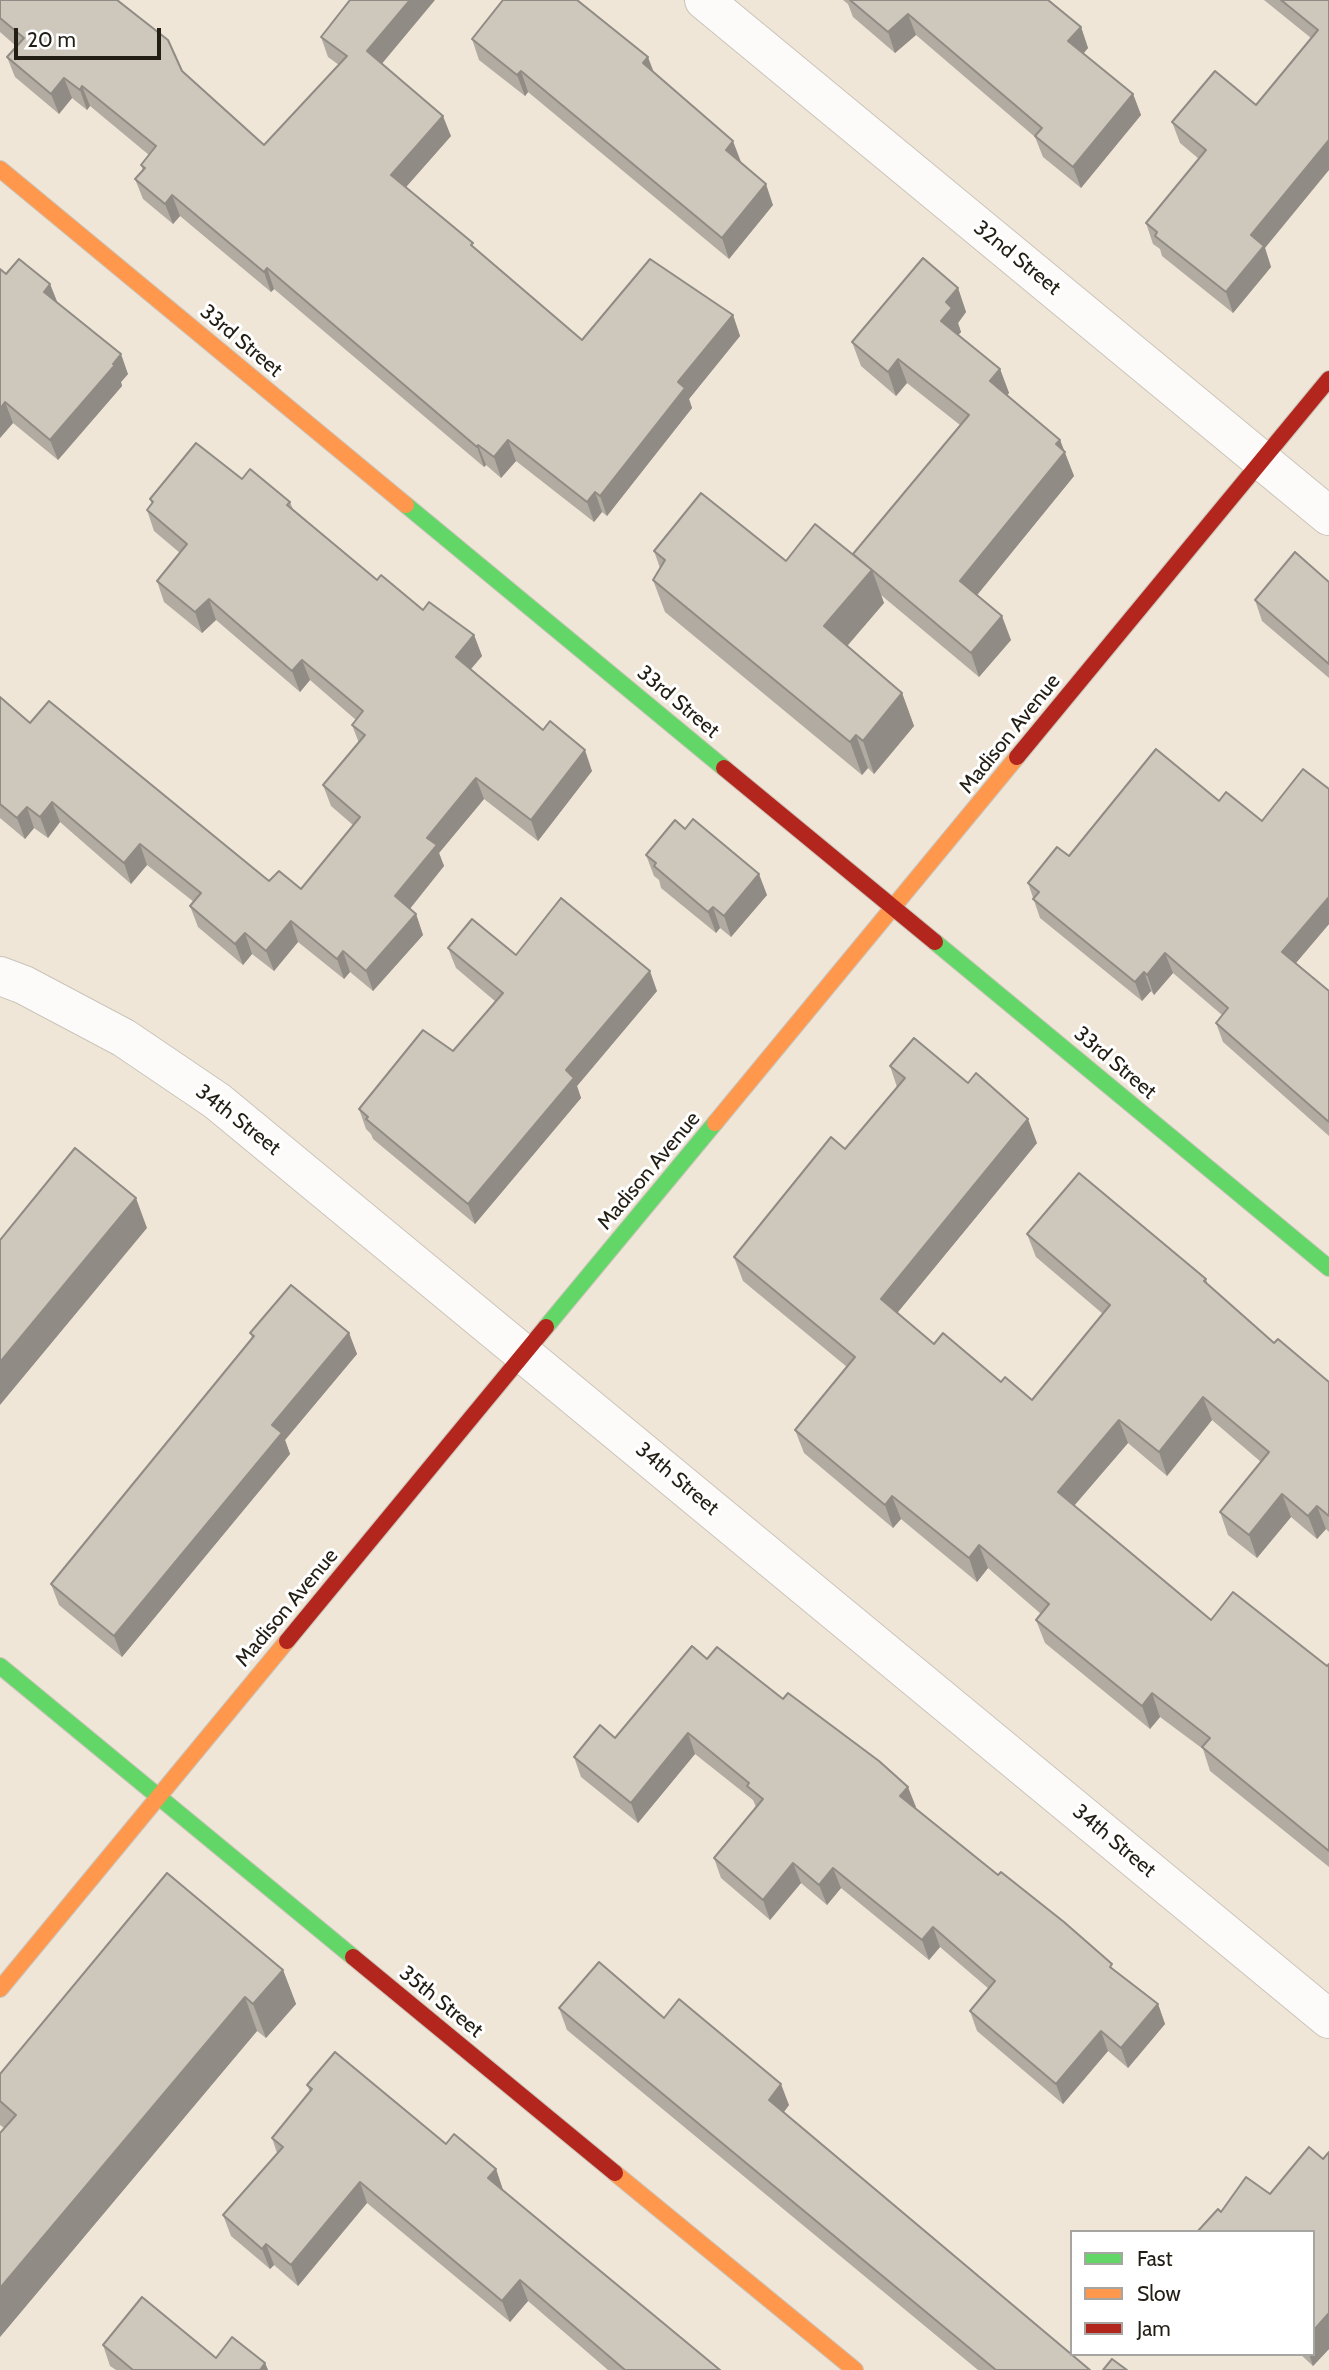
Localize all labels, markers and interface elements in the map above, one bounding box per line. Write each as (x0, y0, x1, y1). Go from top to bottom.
scale bar (18, 14, 164, 58)
text: 20 m (27, 27, 76, 52)
street label: 32nd Street (968, 215, 1066, 301)
street label: 33rd Street (195, 299, 287, 383)
street label: 33rd Street (632, 660, 724, 744)
street label: Madison Avenue (954, 669, 1066, 799)
street label: 33rd Street (1069, 1021, 1161, 1105)
street label: 34th Street (191, 1079, 285, 1161)
street label: Madison Avenue (592, 1107, 706, 1235)
street label: 34th Street (630, 1437, 724, 1521)
street label: Madison Avenue (230, 1544, 344, 1672)
street label: 34th Street (1067, 1799, 1161, 1883)
street label: 35th Street (394, 1961, 488, 2043)
legend (1070, 2230, 1315, 2356)
text: Fast (1137, 2246, 1173, 2271)
text: Slow (1137, 2281, 1181, 2306)
text: Jam (1137, 2316, 1171, 2341)

